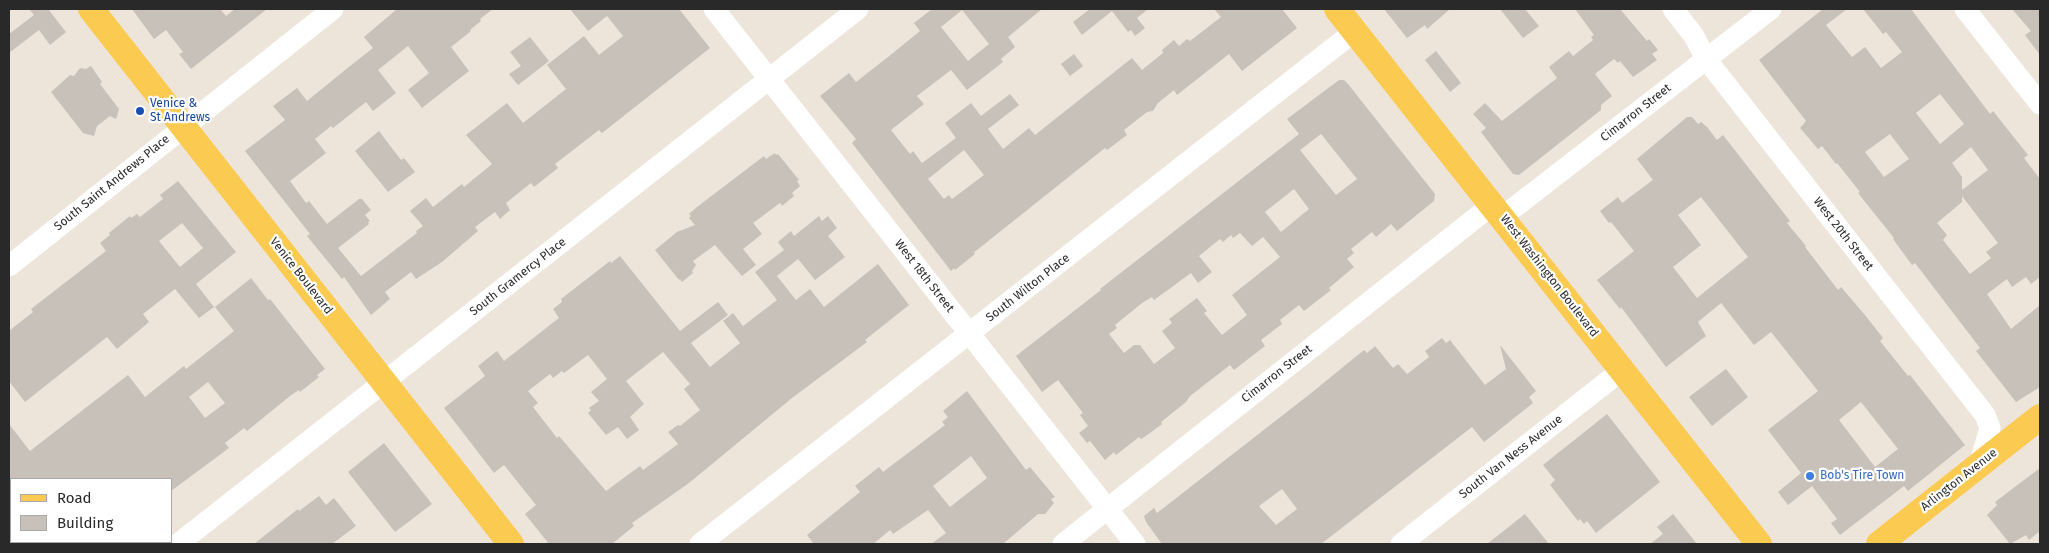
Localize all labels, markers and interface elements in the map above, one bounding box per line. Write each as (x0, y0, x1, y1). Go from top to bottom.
street label: Cimarron Street (1598, 81, 1674, 145)
place label: Venice & St Andrews (150, 97, 210, 125)
marker: Venice & St Andrews (134, 105, 146, 117)
street label: South Saint Andrews Place (51, 132, 173, 234)
street label: West 20th Street (1810, 194, 1876, 274)
street label: West Washington Boulevard (1497, 212, 1601, 340)
street label: Venice Boulevard (267, 235, 335, 317)
street label: South Gramercy Place (467, 235, 569, 319)
street label: West 18th Street (891, 237, 957, 315)
street label: South Wilton Place (983, 251, 1073, 325)
street label: Cimarron Street (1239, 342, 1315, 406)
street label: South Van Ness Avenue (1457, 412, 1565, 502)
street label: Arlington Avenue (1918, 446, 2000, 514)
place label: Bob's Tire Town (1820, 469, 1904, 483)
marker: Bob's Tire Town (1804, 470, 1816, 482)
legend (10, 478, 172, 543)
text: Road (57, 489, 92, 507)
text: Building (57, 514, 113, 532)

